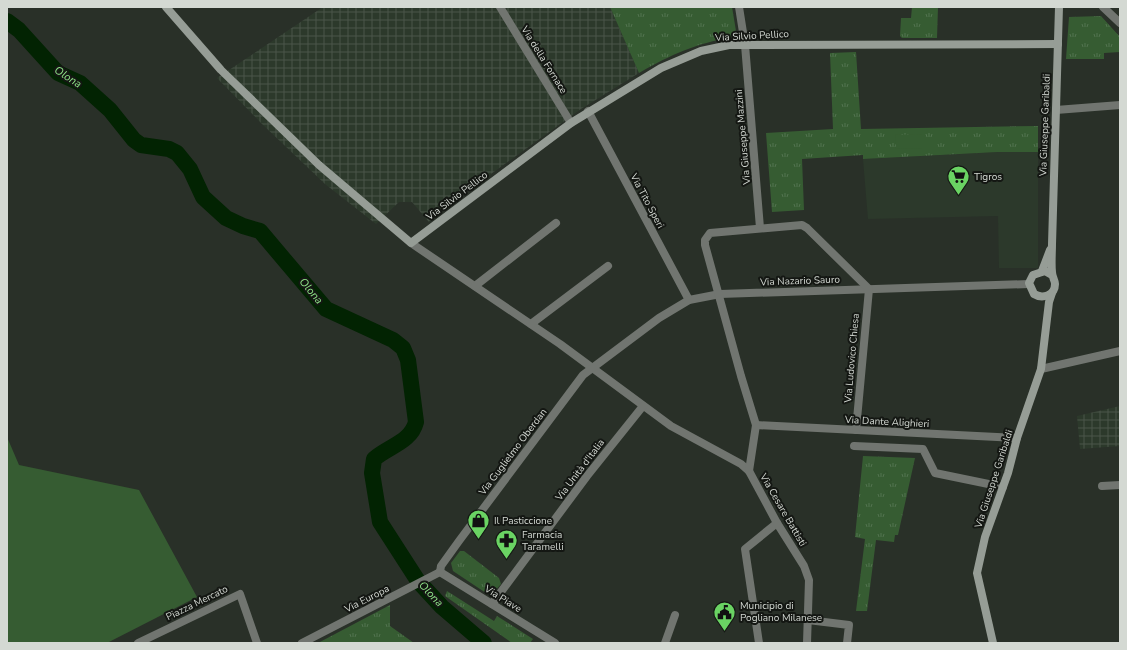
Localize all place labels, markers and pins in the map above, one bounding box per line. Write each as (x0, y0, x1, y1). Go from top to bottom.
supermarket icon: Tigros (945, 164, 971, 197)
place label: Tigros (974, 170, 1002, 184)
shop icon: Il Pasticcione (466, 508, 492, 541)
place label: Il Pasticcione (494, 514, 552, 528)
pharmacy icon: Farmacia Taramelli (493, 528, 519, 561)
place label: Farmacia Taramelli (522, 528, 564, 554)
public building icon: Municipio di Pogliano Milanese (711, 599, 737, 632)
place label: Municipio di Pogliano Milanese (740, 599, 822, 625)

